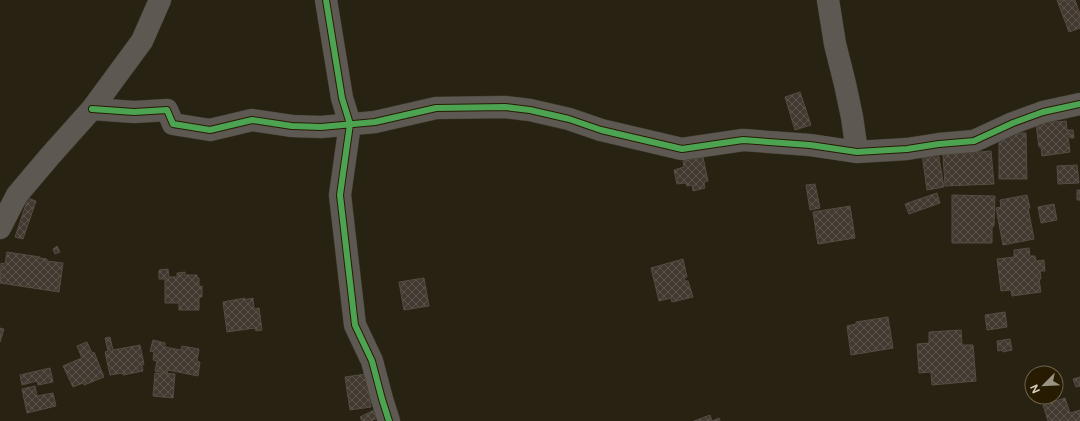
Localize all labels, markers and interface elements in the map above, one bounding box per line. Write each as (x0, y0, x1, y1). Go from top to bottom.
north arrow (1024, 365, 1064, 405)
text: N (1028, 382, 1043, 395)

